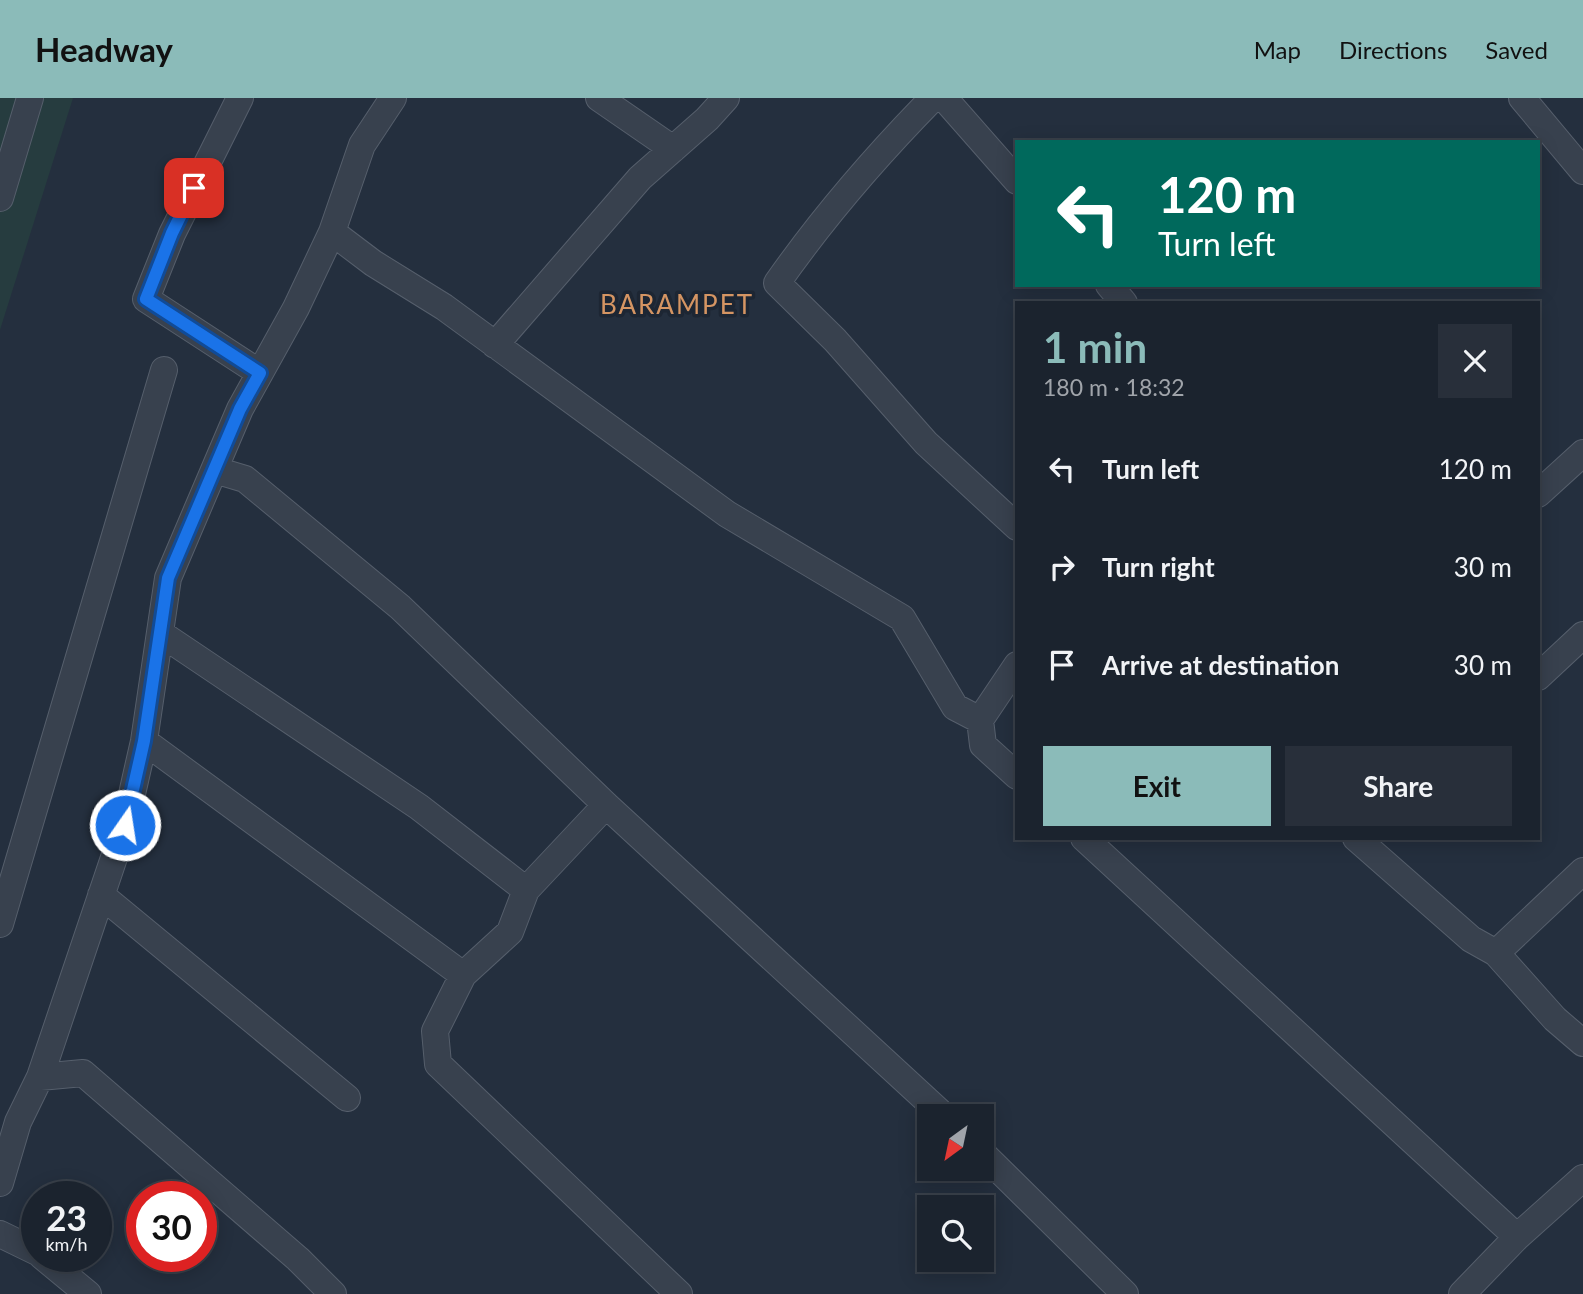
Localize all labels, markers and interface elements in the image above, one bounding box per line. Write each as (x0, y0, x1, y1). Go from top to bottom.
text: Headway (35, 29, 173, 69)
text: Map (1254, 35, 1301, 64)
text: Directions (1339, 35, 1447, 64)
text: Saved (1485, 35, 1548, 64)
pin (164, 158, 224, 218)
text: 120 m (1158, 165, 1296, 223)
icon: left (1043, 168, 1134, 259)
icon: arrive (175, 169, 213, 207)
text: Turn left (1158, 224, 1275, 263)
district label: BARAMPET (600, 288, 754, 320)
text: 1 min (1043, 322, 1147, 372)
button: close (1438, 324, 1512, 398)
text: 180 m · 18:32 (1043, 373, 1185, 401)
icon: left (1043, 450, 1081, 488)
text: Turn left (1102, 453, 1199, 485)
text: 120 m (1439, 453, 1512, 485)
icon: right (1043, 548, 1081, 586)
text: Turn right (1102, 551, 1215, 583)
text: 30 m (1454, 551, 1512, 583)
icon: arrive (1043, 646, 1081, 684)
text: Arrive at destination (1102, 649, 1339, 681)
text: 30 m (1454, 649, 1512, 681)
button: Exit (1043, 746, 1271, 826)
button: Share (1285, 746, 1512, 826)
position arrow (88, 788, 162, 862)
north arrow (917, 1104, 994, 1181)
map controls (917, 1104, 994, 1272)
speed limit sign: 30 (126, 1181, 217, 1272)
button: search (917, 1195, 994, 1272)
text: 23 (46, 1196, 87, 1238)
text: km/h (45, 1233, 88, 1255)

